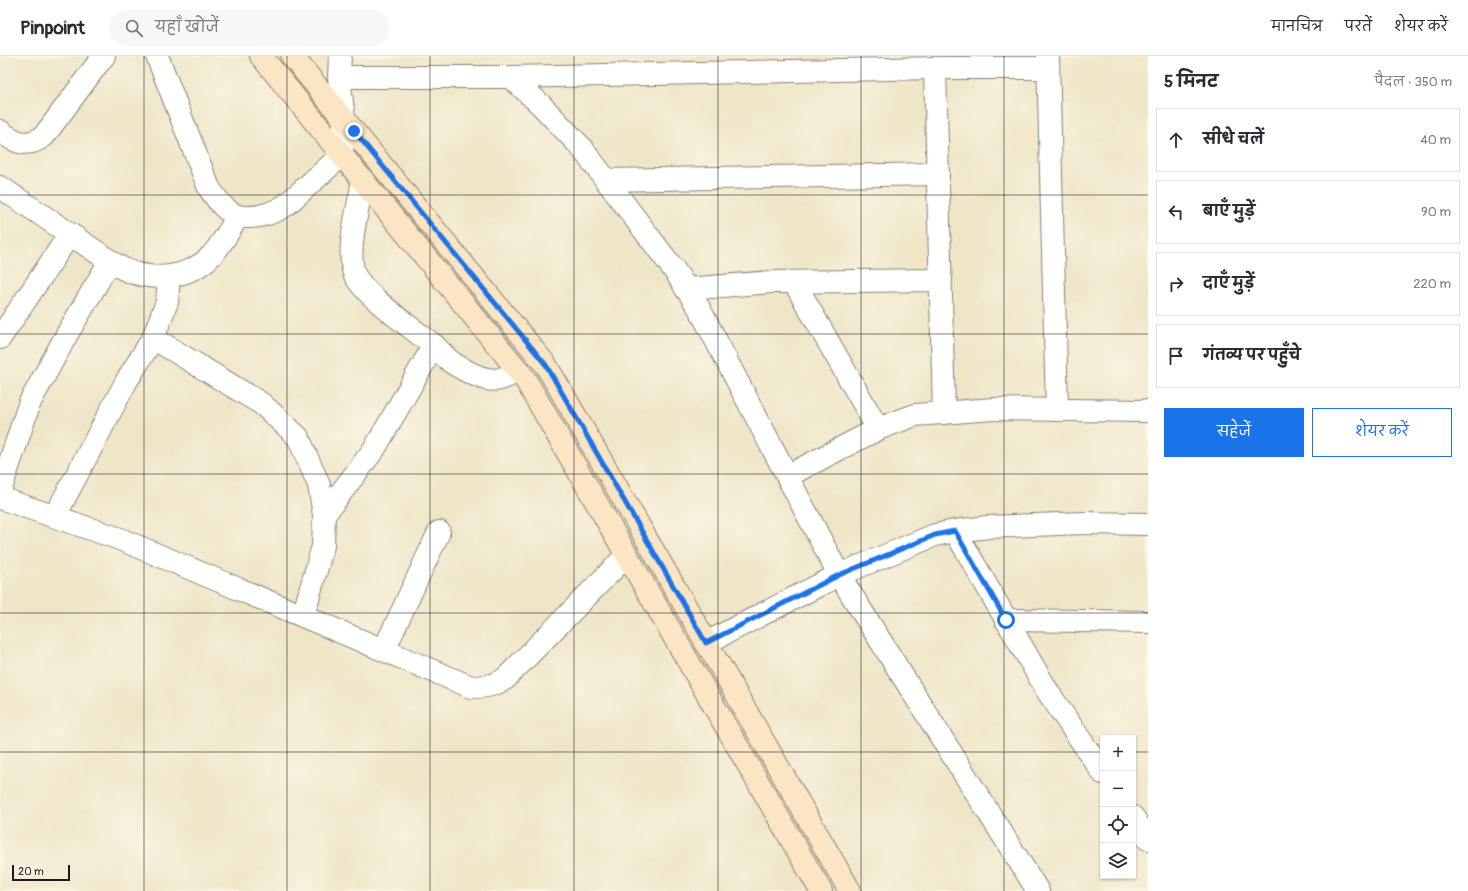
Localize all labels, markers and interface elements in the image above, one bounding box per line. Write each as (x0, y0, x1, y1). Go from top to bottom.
search box (109, 10, 389, 46)
text: Pinpoint (20, 16, 85, 40)
icon: search (123, 17, 145, 39)
text: यहाँ खोजें (155, 18, 219, 37)
text: मानचित्र (1271, 18, 1323, 35)
text: परतें (1345, 18, 1372, 35)
text: शेयर करें (1394, 18, 1448, 35)
text: 5 मिनट (1164, 71, 1218, 92)
text: पैदल · 350 m (1375, 74, 1452, 90)
route end (345, 122, 363, 140)
icon: ahead (1165, 129, 1187, 151)
text: सीधे चलें (1203, 130, 1264, 149)
text: 40 m (1420, 132, 1451, 148)
icon: left (1165, 201, 1187, 223)
text: बाएँ मुड़ें (1203, 202, 1255, 221)
text: 90 m (1421, 204, 1451, 220)
icon: right (1165, 273, 1187, 295)
text: दाएँ मुड़ें (1203, 274, 1255, 293)
text: 220 m (1413, 276, 1451, 292)
icon: arrive (1165, 345, 1187, 367)
text: गंतव्य पर पहुँचे (1203, 346, 1301, 365)
button: सहेजें (1164, 408, 1304, 457)
button: शेयर करें (1312, 408, 1452, 457)
route start (997, 611, 1015, 629)
map controls (1100, 735, 1136, 879)
button: + (1100, 735, 1136, 771)
button: − (1100, 771, 1136, 807)
button: locate (1100, 807, 1136, 843)
button: layers (1100, 843, 1136, 879)
scale bar (12, 863, 70, 882)
text: 20 m (18, 865, 44, 878)

